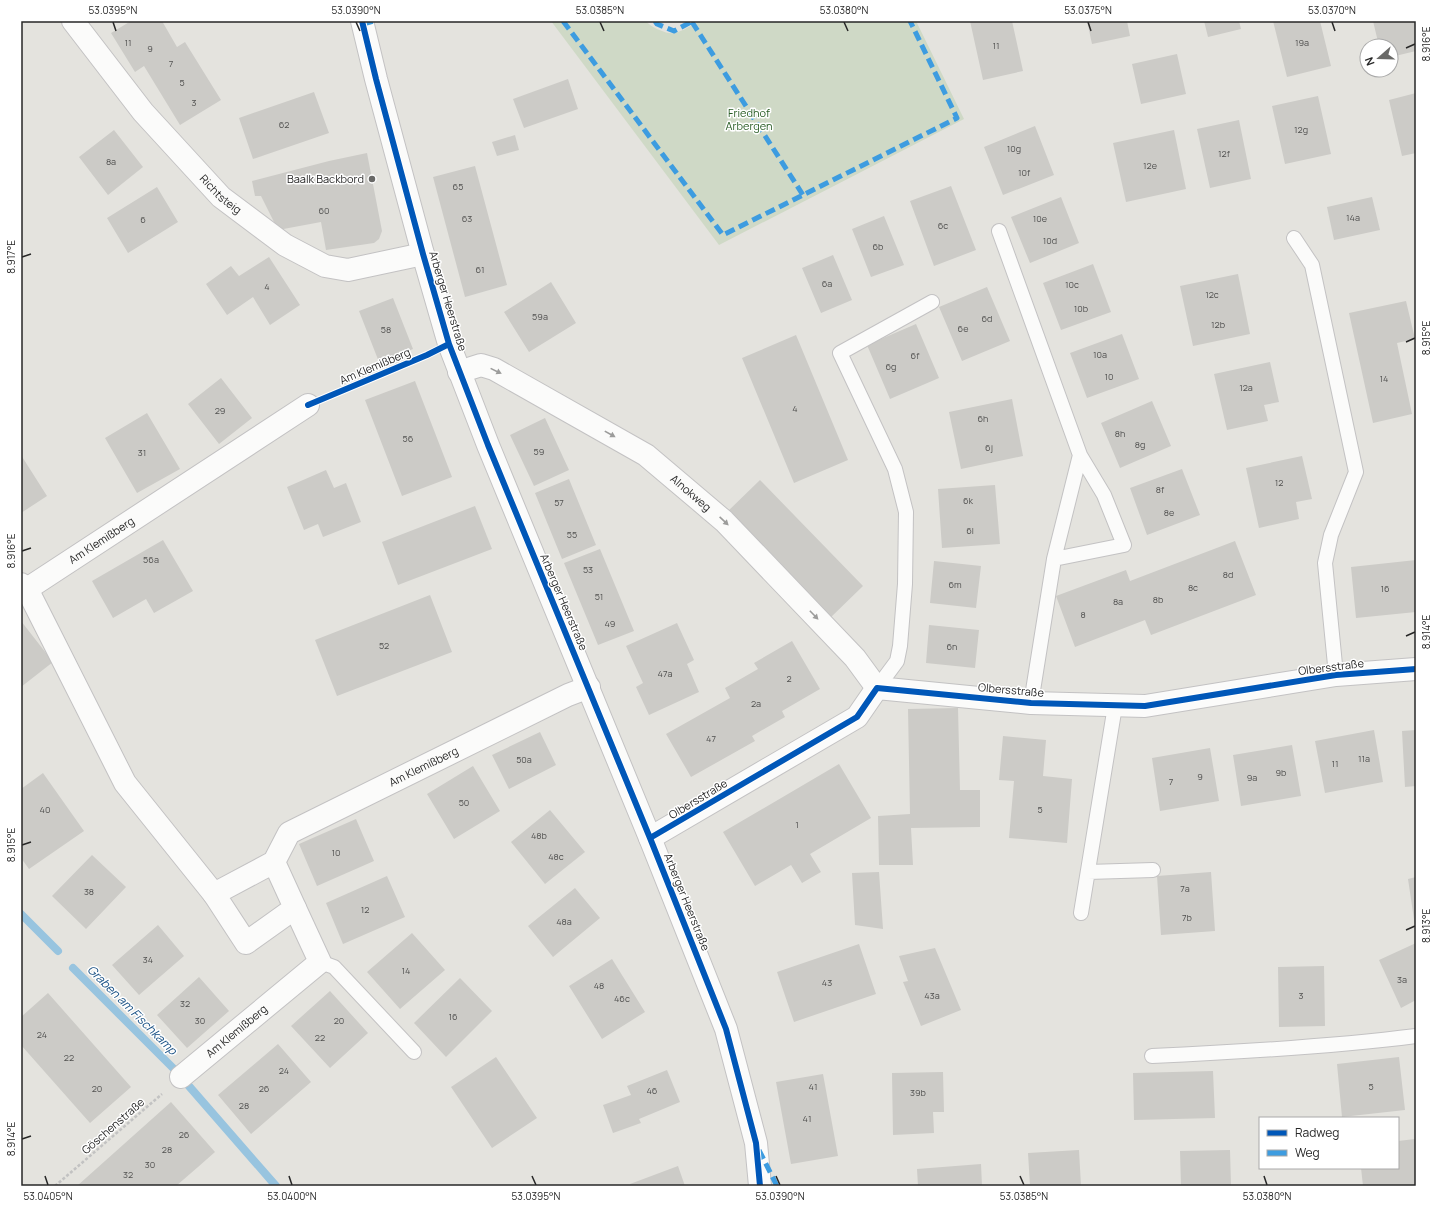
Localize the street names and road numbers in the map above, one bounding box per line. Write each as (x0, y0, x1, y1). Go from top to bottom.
street label: Richtsteig (197, 171, 245, 217)
street label: Arberger Heerstraße (426, 249, 471, 353)
street label: Am Klemißberg (337, 344, 412, 387)
street label: Alnokweg (667, 471, 715, 514)
street label: Am Klemißberg (66, 513, 137, 567)
street label: Arberger Heerstraße (537, 551, 592, 653)
street label: Olbersstraße (1297, 655, 1365, 678)
street label: Olbersstraße (977, 679, 1045, 700)
street label: Am Klemißberg (386, 743, 460, 789)
street label: Olbersstraße (666, 775, 730, 822)
street label: Arberger Heerstraße (661, 851, 714, 953)
street label: Am Klemißberg (202, 1001, 270, 1061)
street label: Göschenstraße (78, 1094, 148, 1157)

